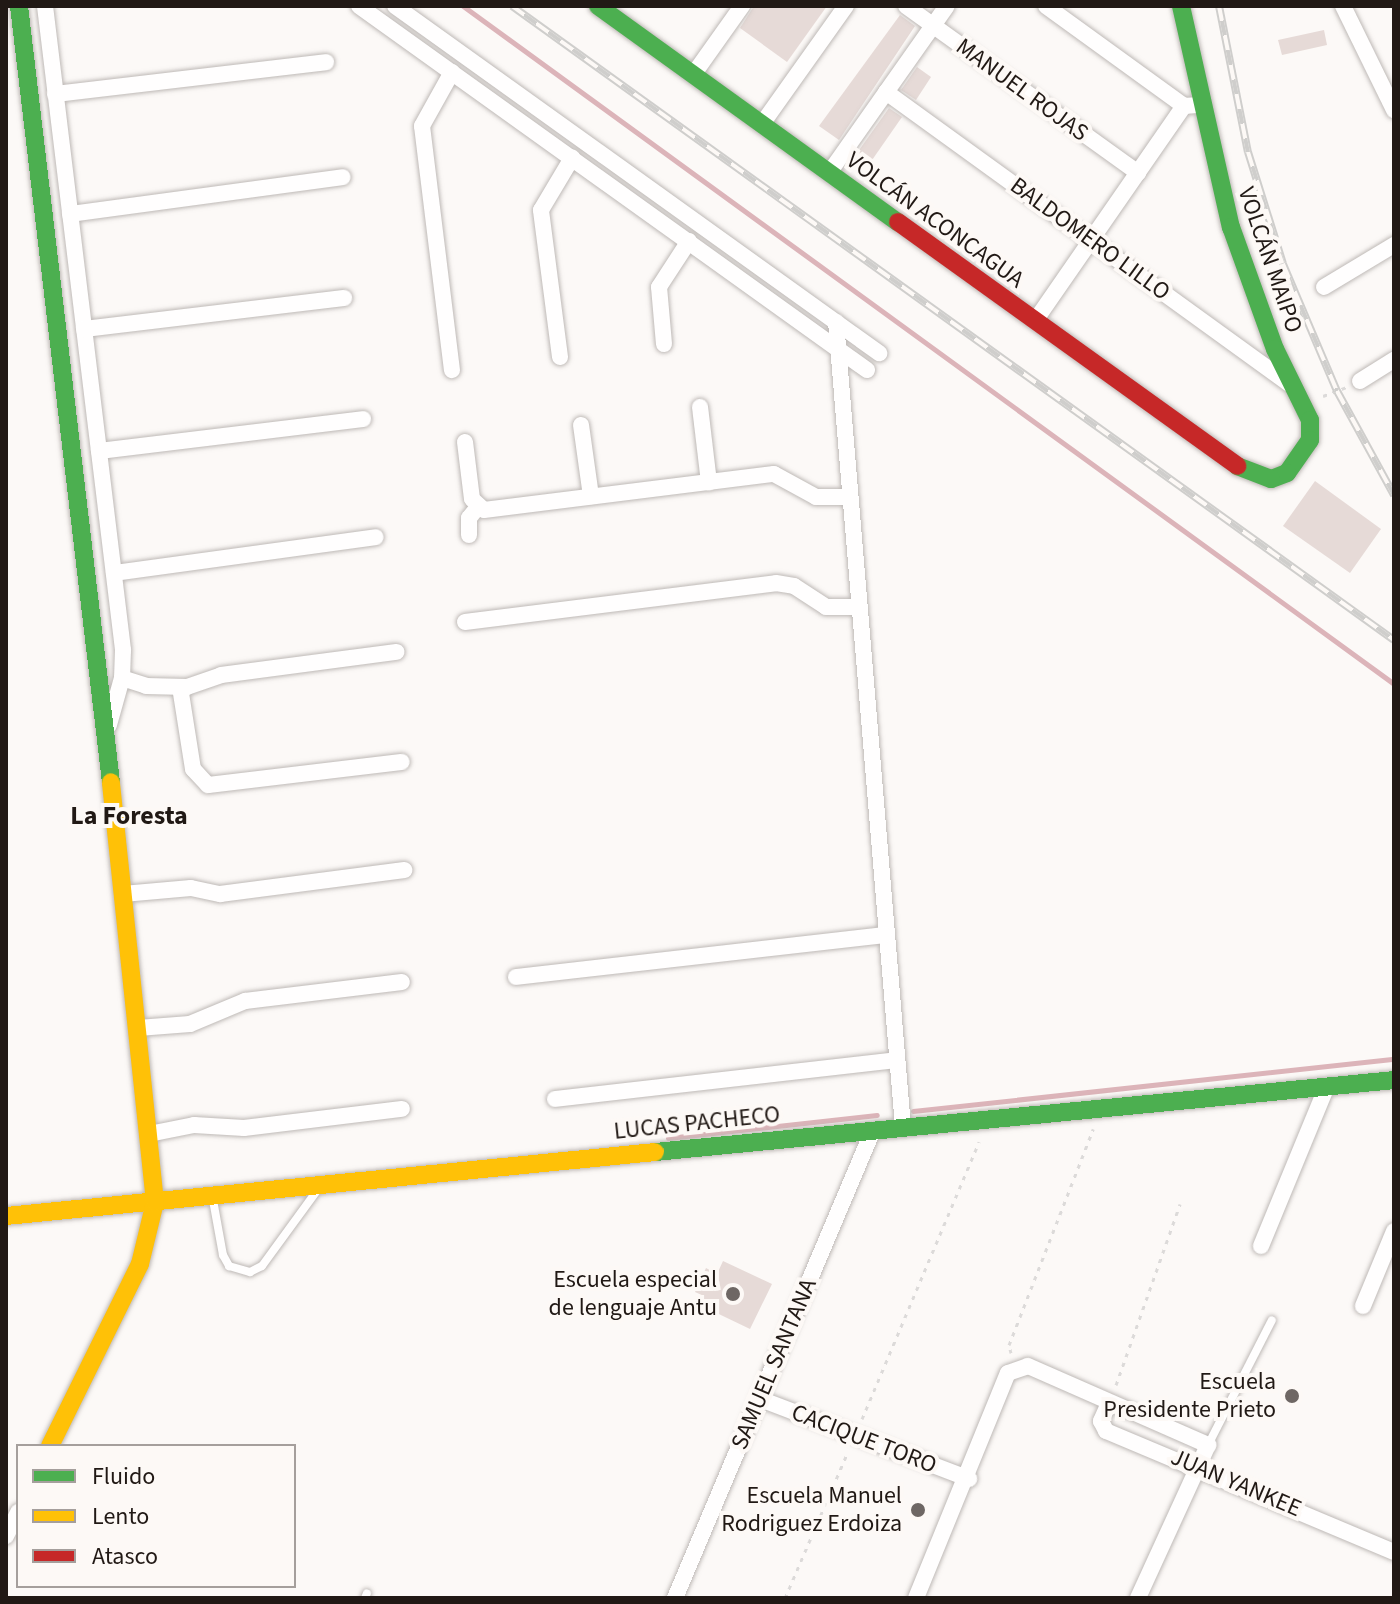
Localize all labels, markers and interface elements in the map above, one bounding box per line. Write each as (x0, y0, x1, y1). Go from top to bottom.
street label: MANUEL ROJAS (950, 32, 1094, 148)
street label: VOLCÁN ACONCAGUA (840, 146, 1030, 294)
street label: BALDOMERO LILLO (1004, 171, 1176, 307)
street label: VOLCÁN MAIPO (1232, 183, 1308, 337)
district label: La Foresta (70, 800, 188, 832)
street label: LUCAS PACHECO (612, 1100, 782, 1146)
place label: Escuela especial de lenguaje Antu (549, 1266, 717, 1322)
street label: SAMUEL SANTANA (725, 1274, 823, 1454)
marker: Escuela especial de lenguaje Antu (724, 1285, 742, 1303)
place label: Escuela Presidente Prieto (1103, 1368, 1276, 1424)
marker: Escuela Presidente Prieto (1283, 1387, 1301, 1405)
street label: CACIQUE TORO (787, 1398, 941, 1480)
street label: JUAN YANKEE (1166, 1443, 1306, 1523)
legend (16, 1444, 296, 1588)
text: Fluido (92, 1459, 155, 1494)
place label: Escuela Manuel Rodriguez Erdoiza (721, 1482, 902, 1538)
text: Lento (92, 1499, 149, 1534)
marker: Escuela Manuel Rodriguez Erdoiza (909, 1501, 927, 1519)
text: Atasco (92, 1539, 158, 1574)

